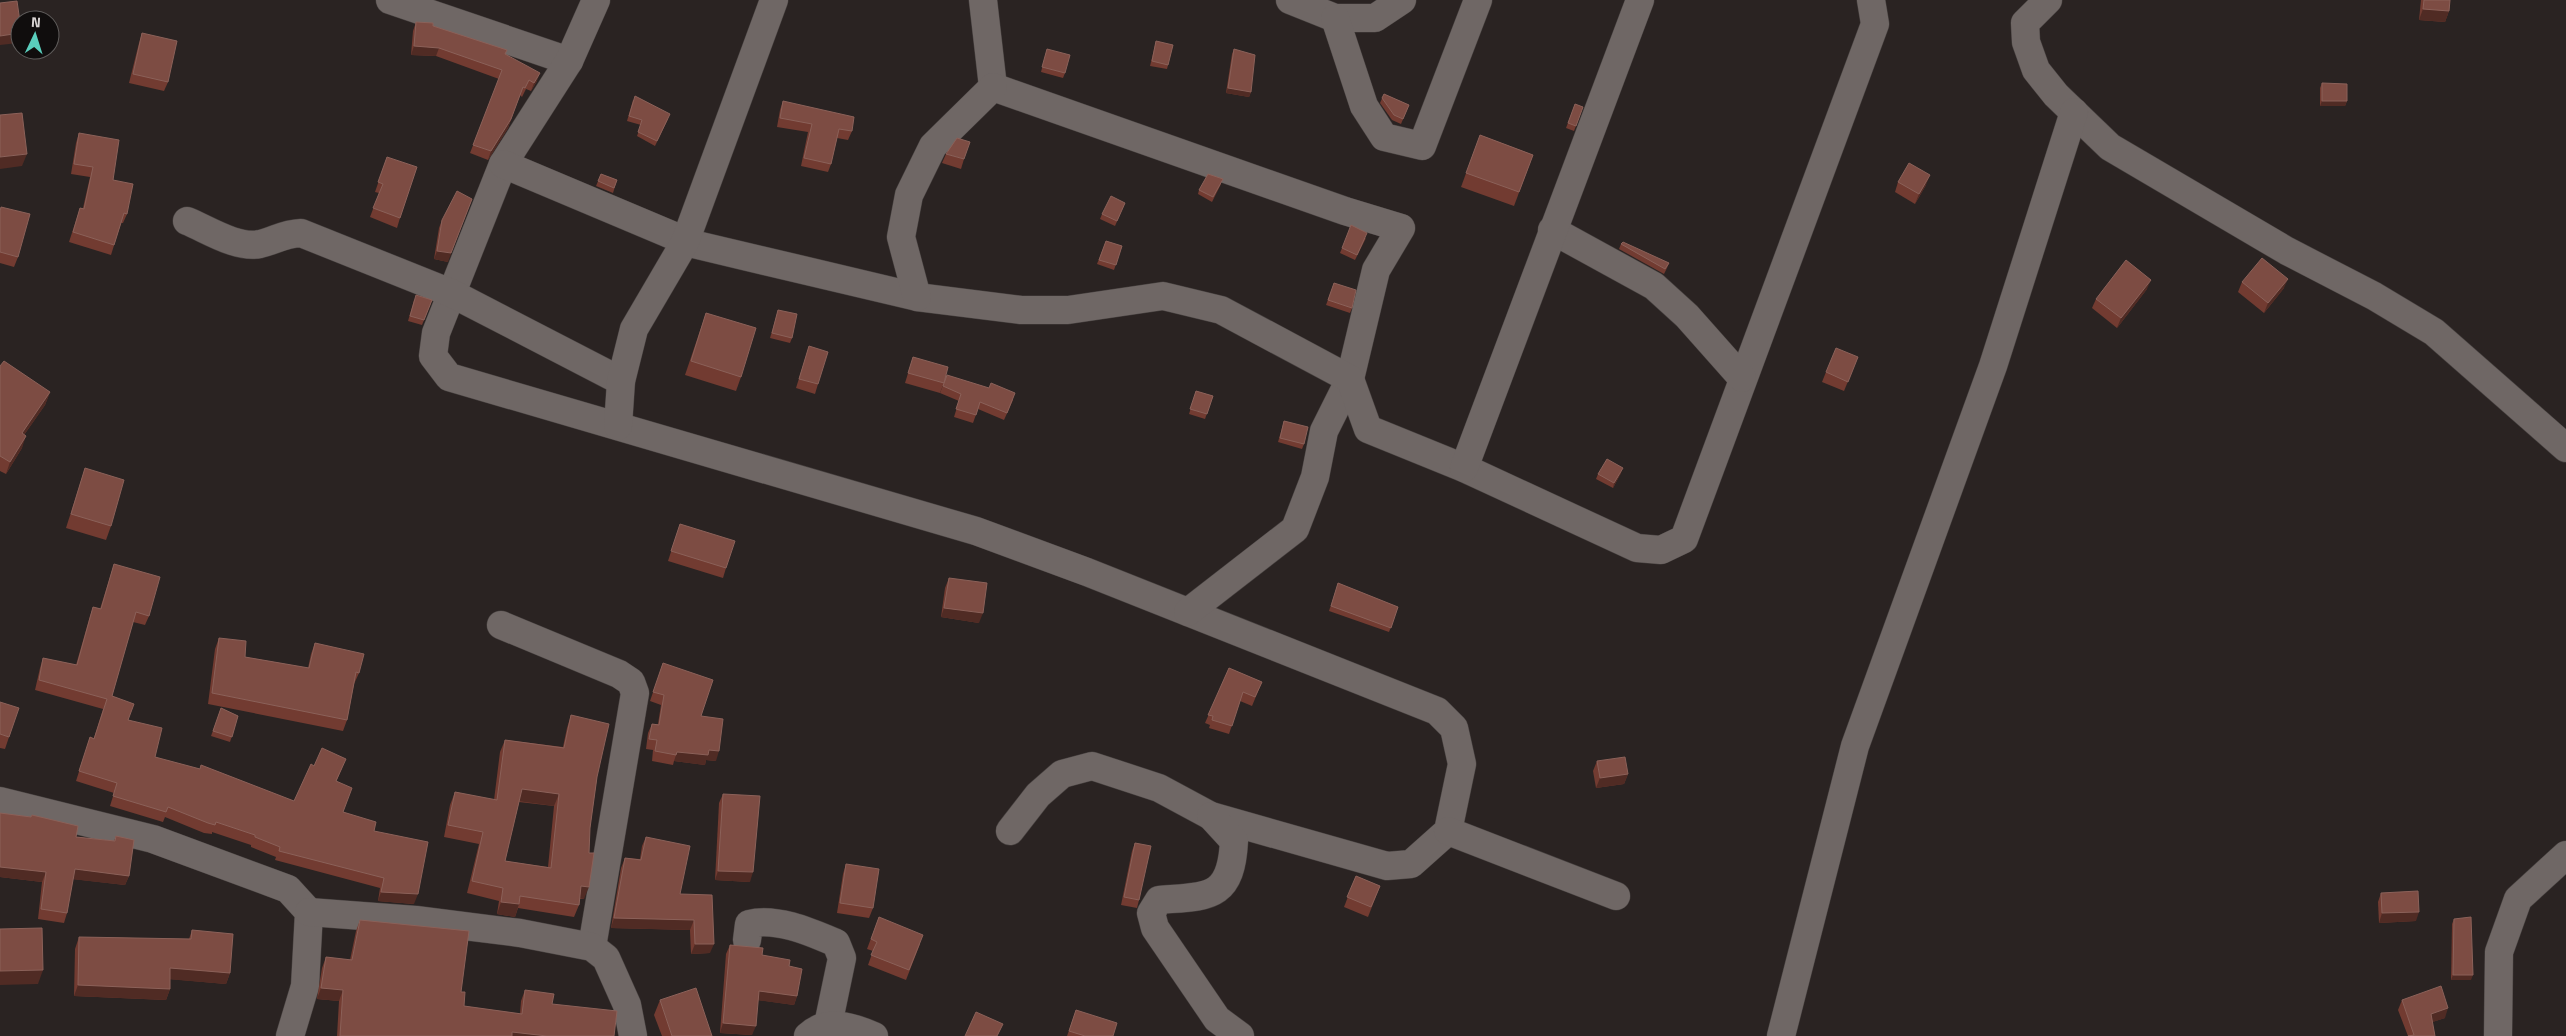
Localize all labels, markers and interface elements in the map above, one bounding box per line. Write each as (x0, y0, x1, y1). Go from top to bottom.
north arrow (10, 10, 60, 60)
text: N (30, 11, 42, 32)

